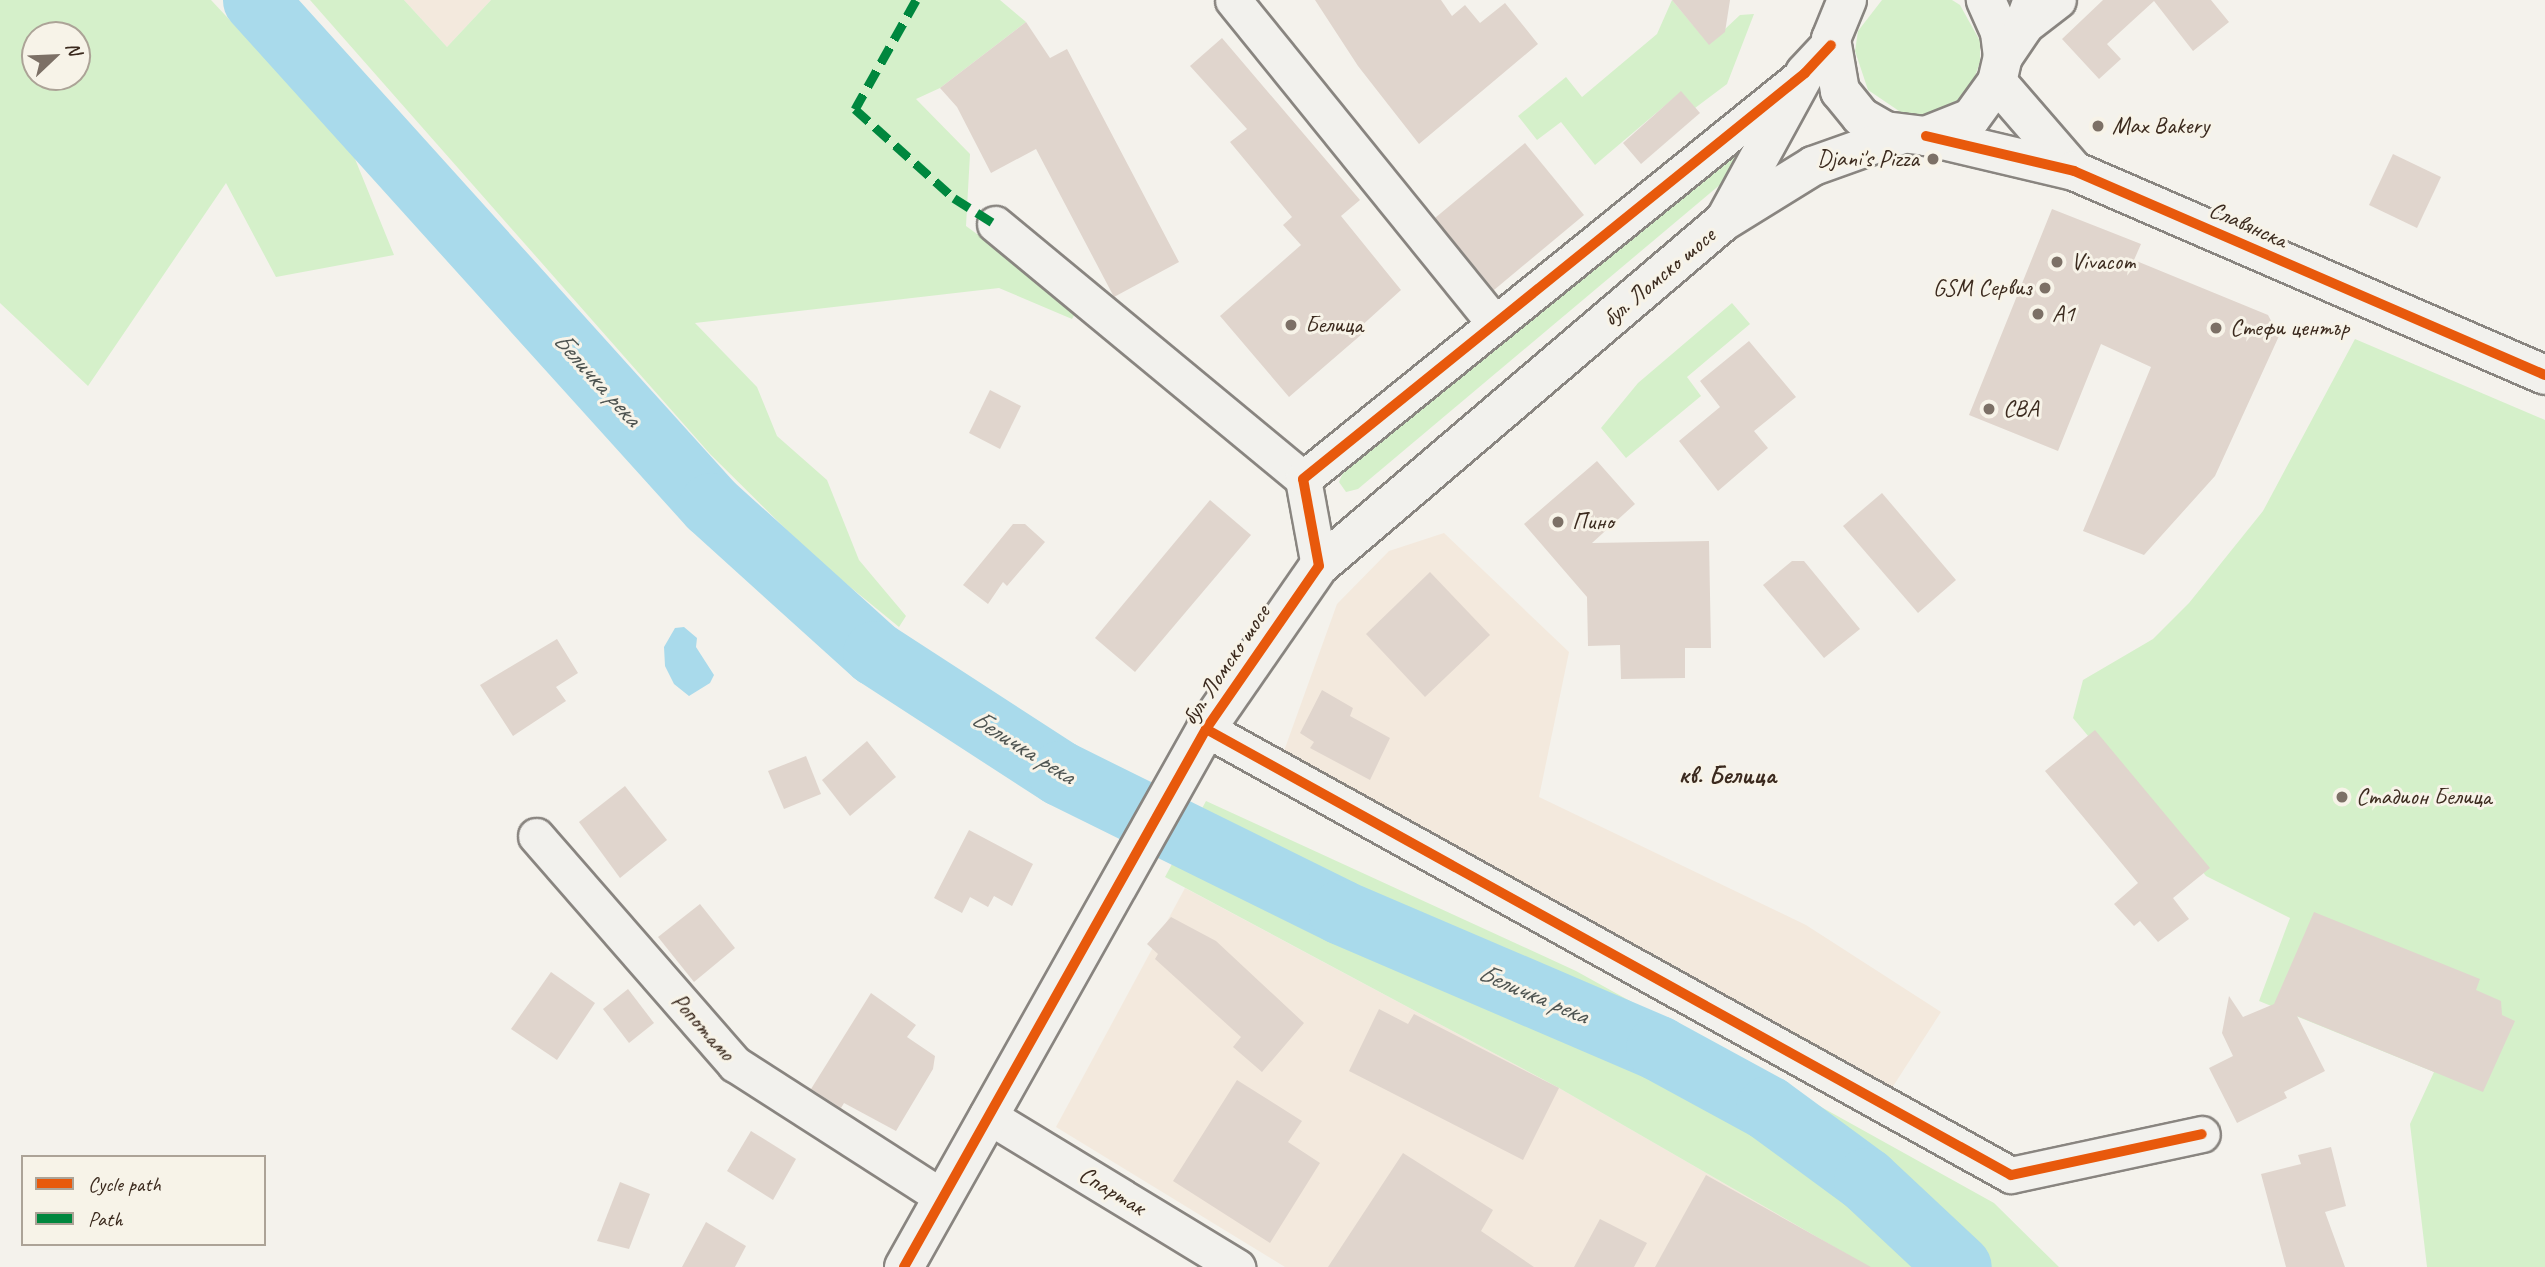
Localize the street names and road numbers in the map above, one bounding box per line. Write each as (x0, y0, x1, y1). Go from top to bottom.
street label: Славянска (2205, 195, 2291, 255)
street label: бул. Ломско шосе (1597, 222, 1721, 332)
street label: бул. Ломско шосе (1175, 600, 1277, 730)
street label: Ропотамо (665, 987, 741, 1067)
street label: Спартак (1074, 1160, 1150, 1222)

